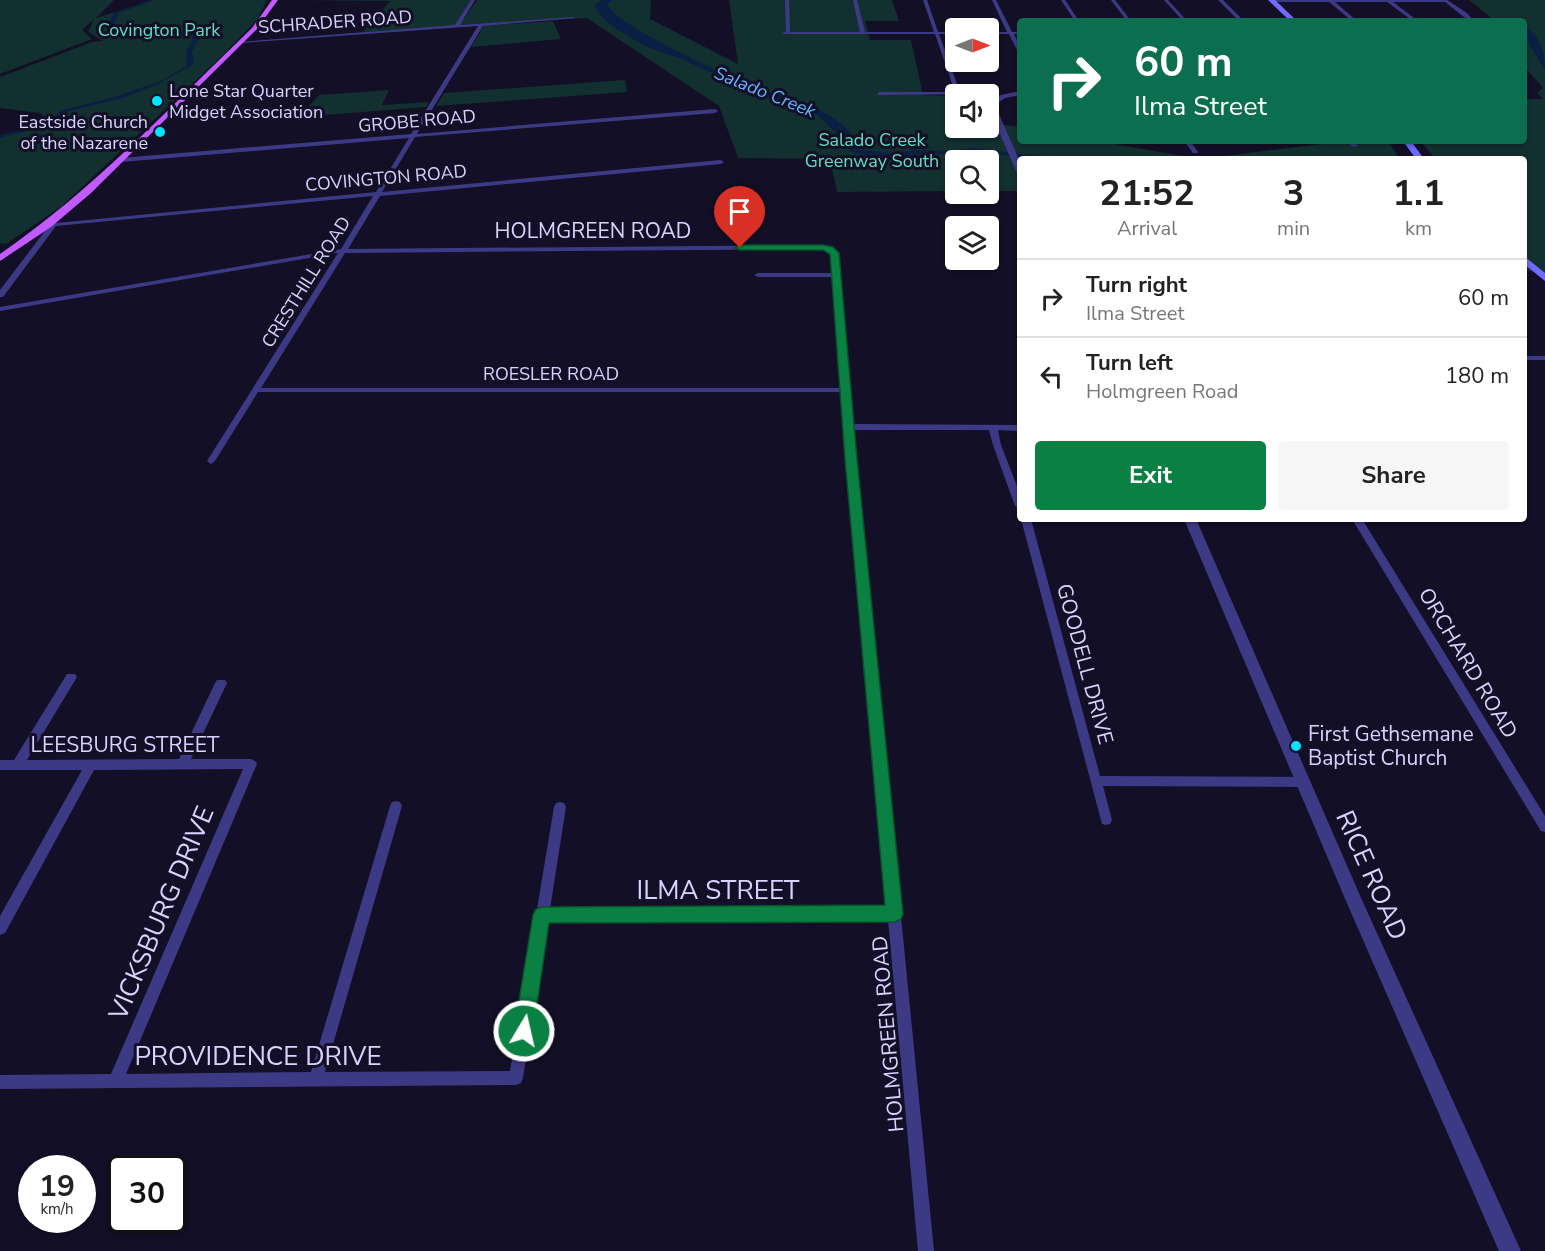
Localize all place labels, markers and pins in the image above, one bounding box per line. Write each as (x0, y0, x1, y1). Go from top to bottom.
place label: Lone Star Quarter Midget Association (169, 79, 323, 124)
marker: Lone Star Quarter Midget Association (150, 94, 164, 108)
place label: Eastside Church of the Nazarene (18, 110, 148, 155)
marker: Eastside Church of the Nazarene (153, 125, 167, 139)
pin (714, 186, 765, 248)
place label: First Gethsemane Baptist Church (1308, 720, 1474, 772)
marker: First Gethsemane Baptist Church (1289, 739, 1303, 753)

